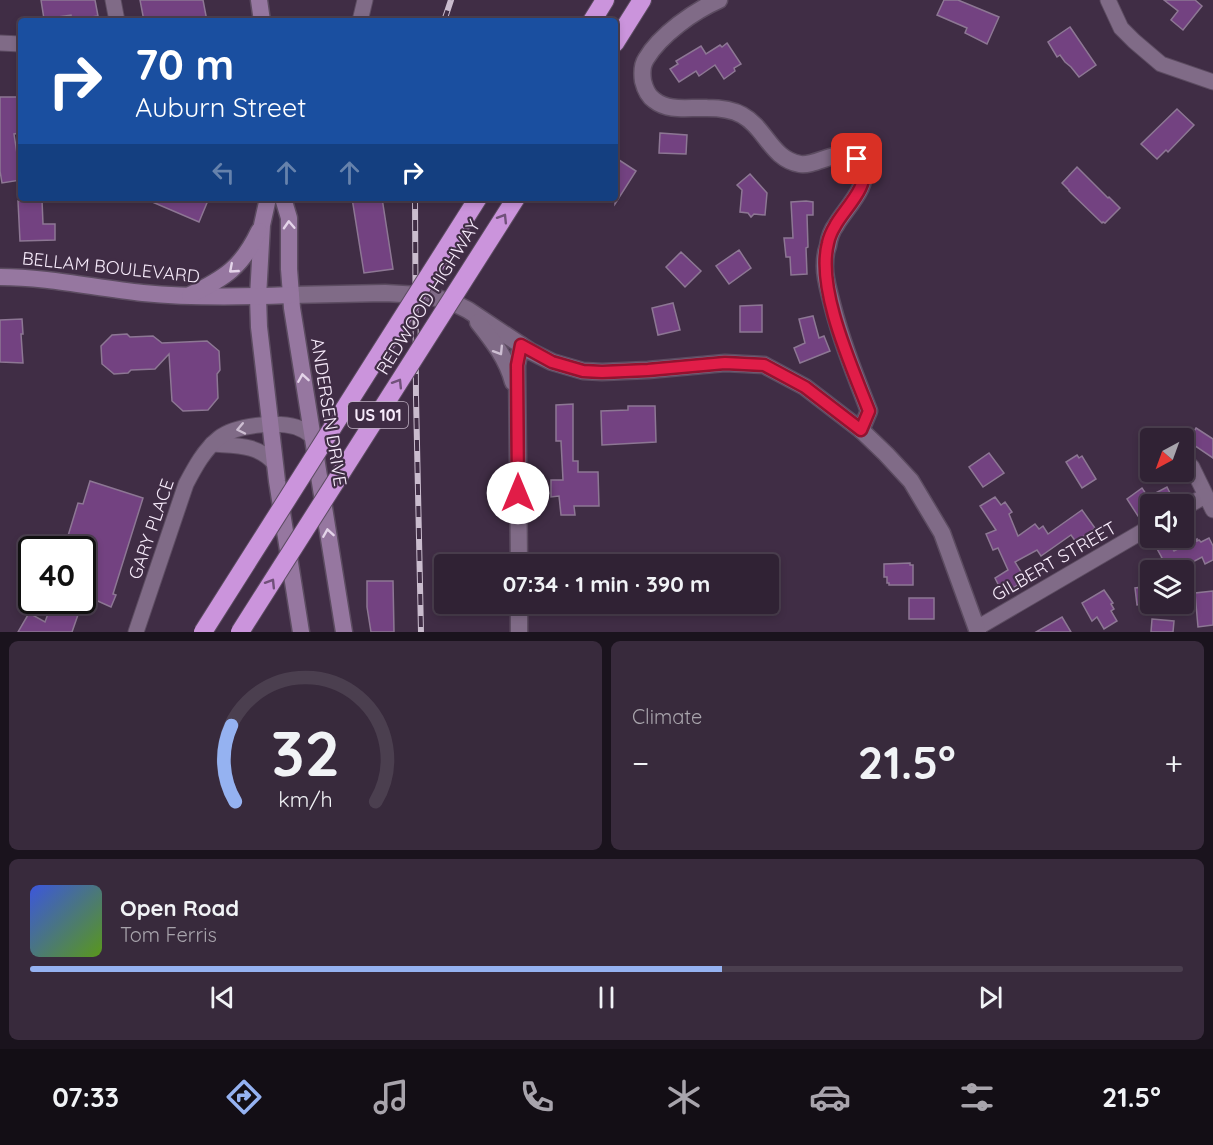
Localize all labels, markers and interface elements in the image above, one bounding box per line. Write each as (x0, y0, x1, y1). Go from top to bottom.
text: 70 m (135, 38, 234, 91)
icon: right (36, 42, 114, 120)
text: Auburn Street (135, 90, 306, 124)
pin (831, 133, 882, 184)
icon: arrive (840, 142, 873, 175)
icon: left (207, 156, 240, 189)
icon: ahead (270, 156, 303, 189)
icon: ahead (333, 156, 366, 189)
icon: right (396, 156, 429, 189)
one-way arrow (496, 214, 507, 225)
street label: REDWOOD HIGHWAY (371, 215, 485, 379)
one-way arrow (282, 221, 295, 230)
street label: BELLAM BOULEVARD (21, 246, 201, 288)
one-way arrow (229, 261, 240, 272)
street label: ANDERSEN DRIVE (306, 336, 352, 488)
one-way arrow (492, 345, 504, 355)
one-way arrow (298, 373, 310, 383)
one-way arrow (391, 379, 403, 389)
road number: US 101 (348, 402, 408, 428)
one-way arrow (236, 422, 246, 435)
north arrow (1140, 428, 1194, 482)
map controls (1140, 428, 1194, 614)
position arrow (486, 461, 550, 525)
street label: GARY PLACE (123, 476, 179, 582)
button: sound (1140, 494, 1194, 548)
street label: GILBERT STREET (987, 516, 1121, 606)
one-way arrow (323, 528, 335, 537)
speed limit sign: 40 (18, 536, 96, 614)
button: layers (1140, 560, 1194, 614)
text: 07:34 · 1 min · 390 m (503, 570, 710, 598)
one-way arrow (264, 578, 275, 589)
text: Climate (632, 704, 702, 729)
text: 32 (271, 714, 340, 792)
text: 21.5° (858, 734, 956, 790)
text: − (632, 742, 649, 783)
text: + (1164, 742, 1183, 783)
text: km/h (278, 787, 333, 813)
text: Open Road (120, 894, 239, 922)
text: Tom Ferris (120, 922, 217, 947)
icon: previous (206, 981, 239, 1014)
icon: pause (590, 981, 623, 1014)
icon: next (974, 981, 1007, 1014)
icon: directions (223, 1076, 265, 1118)
icon: music (370, 1076, 412, 1118)
icon: phone (516, 1076, 558, 1118)
icon: climate (663, 1076, 705, 1118)
icon: car (809, 1076, 851, 1118)
icon: filters (956, 1076, 998, 1118)
text: 07:33 (52, 1080, 119, 1114)
text: 21.5° (1102, 1080, 1161, 1114)

